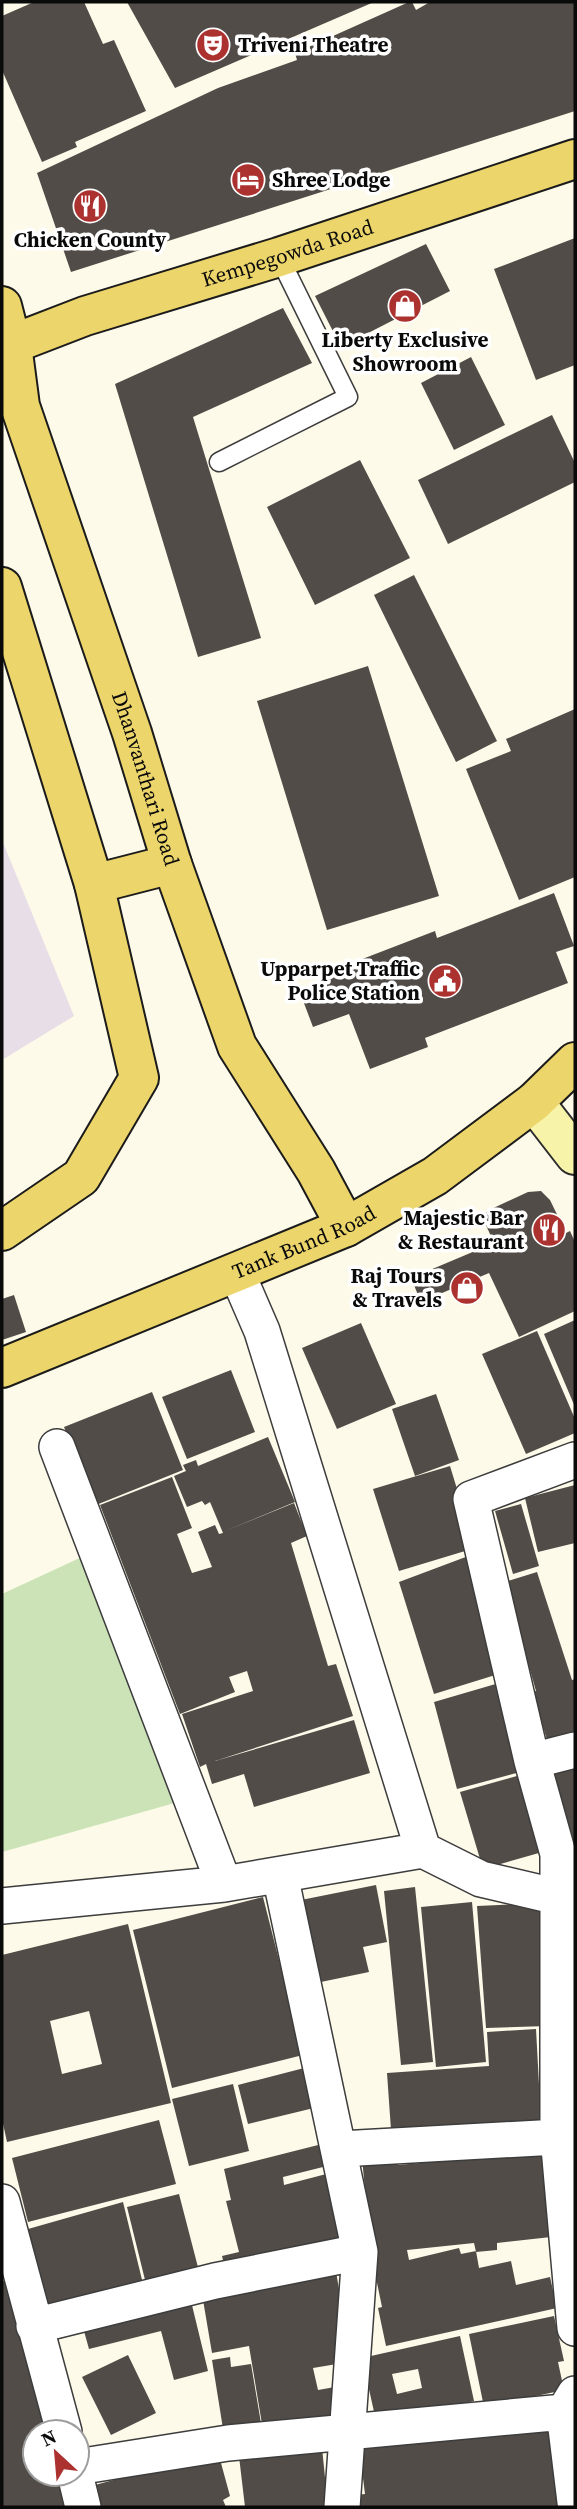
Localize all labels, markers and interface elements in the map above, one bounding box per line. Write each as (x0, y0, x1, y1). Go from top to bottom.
theatre icon: Triveni Theatre (194, 26, 232, 64)
place label: Triveni Theatre (238, 30, 388, 59)
hotel icon: Shree Lodge (229, 161, 267, 199)
place label: Shree Lodge (272, 165, 391, 194)
restaurant icon: Chicken County (71, 187, 109, 225)
street label: Kempegowda Road (198, 212, 377, 294)
place label: Chicken County (14, 225, 167, 254)
shop icon: Liberty Exclusive Showroom (386, 287, 424, 325)
place label: Liberty Exclusive Showroom (322, 325, 488, 378)
street label: Dhanvanthari Road (105, 687, 187, 869)
place label: Upparpet Traffic Police Station (260, 954, 420, 1007)
public building icon: Upparpet Traffic Police Station (426, 962, 464, 1000)
street label: Tank Bund Road (228, 1198, 381, 1286)
place label: Majestic Bar & Restaurant (398, 1203, 524, 1256)
restaurant icon: Majestic Bar & Restaurant (530, 1211, 568, 1249)
place label: Raj Tours & Travels (350, 1261, 442, 1314)
shop icon: Raj Tours & Travels (448, 1269, 486, 1307)
north arrow (21, 2418, 91, 2488)
text: N (37, 2423, 61, 2452)

